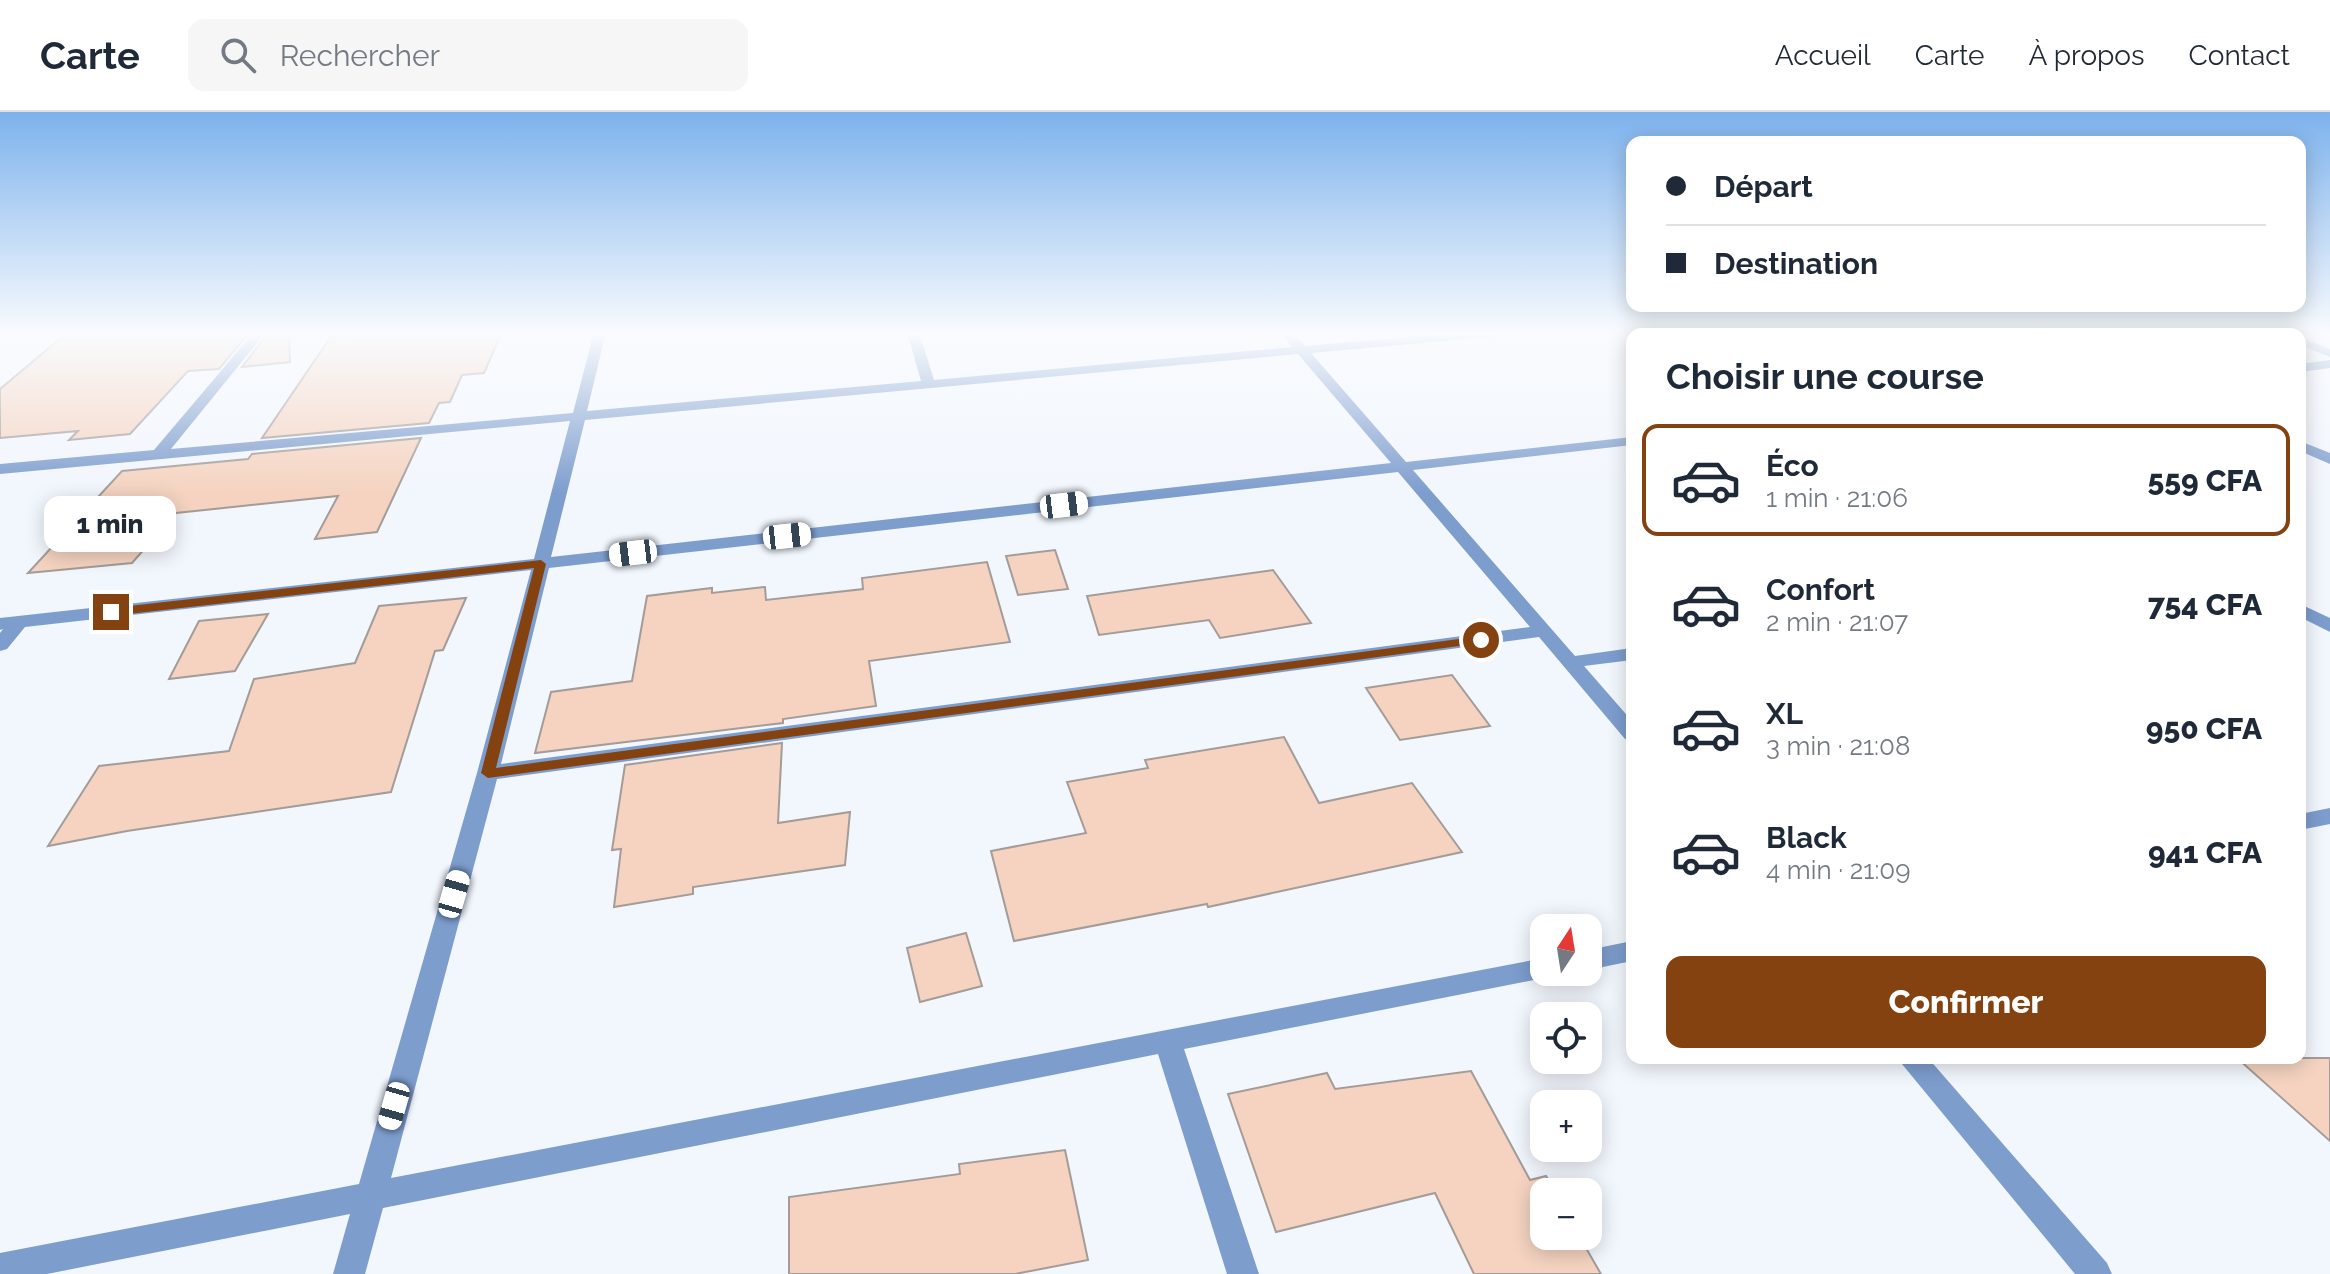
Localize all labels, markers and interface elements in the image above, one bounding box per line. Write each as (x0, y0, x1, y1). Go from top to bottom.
search box (188, 19, 748, 91)
text: Carte (40, 33, 140, 78)
icon: search (216, 33, 260, 77)
text: Rechercher (280, 38, 440, 73)
text: Accueil (1775, 39, 1871, 72)
text: Carte (1915, 39, 1985, 72)
text: À propos (2029, 39, 2145, 72)
text: Contact (2189, 39, 2290, 72)
text: Départ (1714, 169, 1813, 204)
text: Destination (1714, 246, 1878, 281)
text: Choisir une course (1666, 355, 1984, 397)
icon: car (1670, 444, 1742, 516)
text: Éco (1766, 448, 1819, 483)
text: 559 CFA (2148, 463, 2262, 498)
text: 1 min · 21:06 (1766, 483, 1908, 513)
car (1039, 490, 1089, 520)
callout: 1 min (45, 496, 177, 552)
text: 1 min (77, 509, 143, 539)
car (762, 522, 812, 550)
car (608, 538, 658, 568)
icon: car (1670, 568, 1742, 640)
text: Confort (1766, 572, 1875, 607)
text: 754 CFA (2148, 587, 2262, 622)
route end (93, 594, 129, 630)
text: 2 min · 21:07 (1766, 607, 1908, 637)
route start (1463, 622, 1499, 658)
icon: car (1670, 692, 1742, 764)
text: XL (1766, 696, 1803, 731)
text: 950 CFA (2146, 711, 2262, 746)
text: 3 min · 21:08 (1766, 731, 1910, 761)
icon: car (1670, 816, 1742, 888)
text: Black (1766, 820, 1847, 855)
text: 941 CFA (2148, 835, 2262, 870)
text: 4 min · 21:09 (1766, 855, 1910, 885)
car (436, 868, 472, 920)
north arrow (1530, 914, 1602, 986)
map controls (1530, 914, 1602, 1250)
button: Confirmer (1666, 956, 2266, 1048)
button: locate (1530, 1002, 1602, 1074)
car (376, 1080, 412, 1132)
button: + (1530, 1090, 1602, 1162)
button: − (1530, 1178, 1602, 1250)

